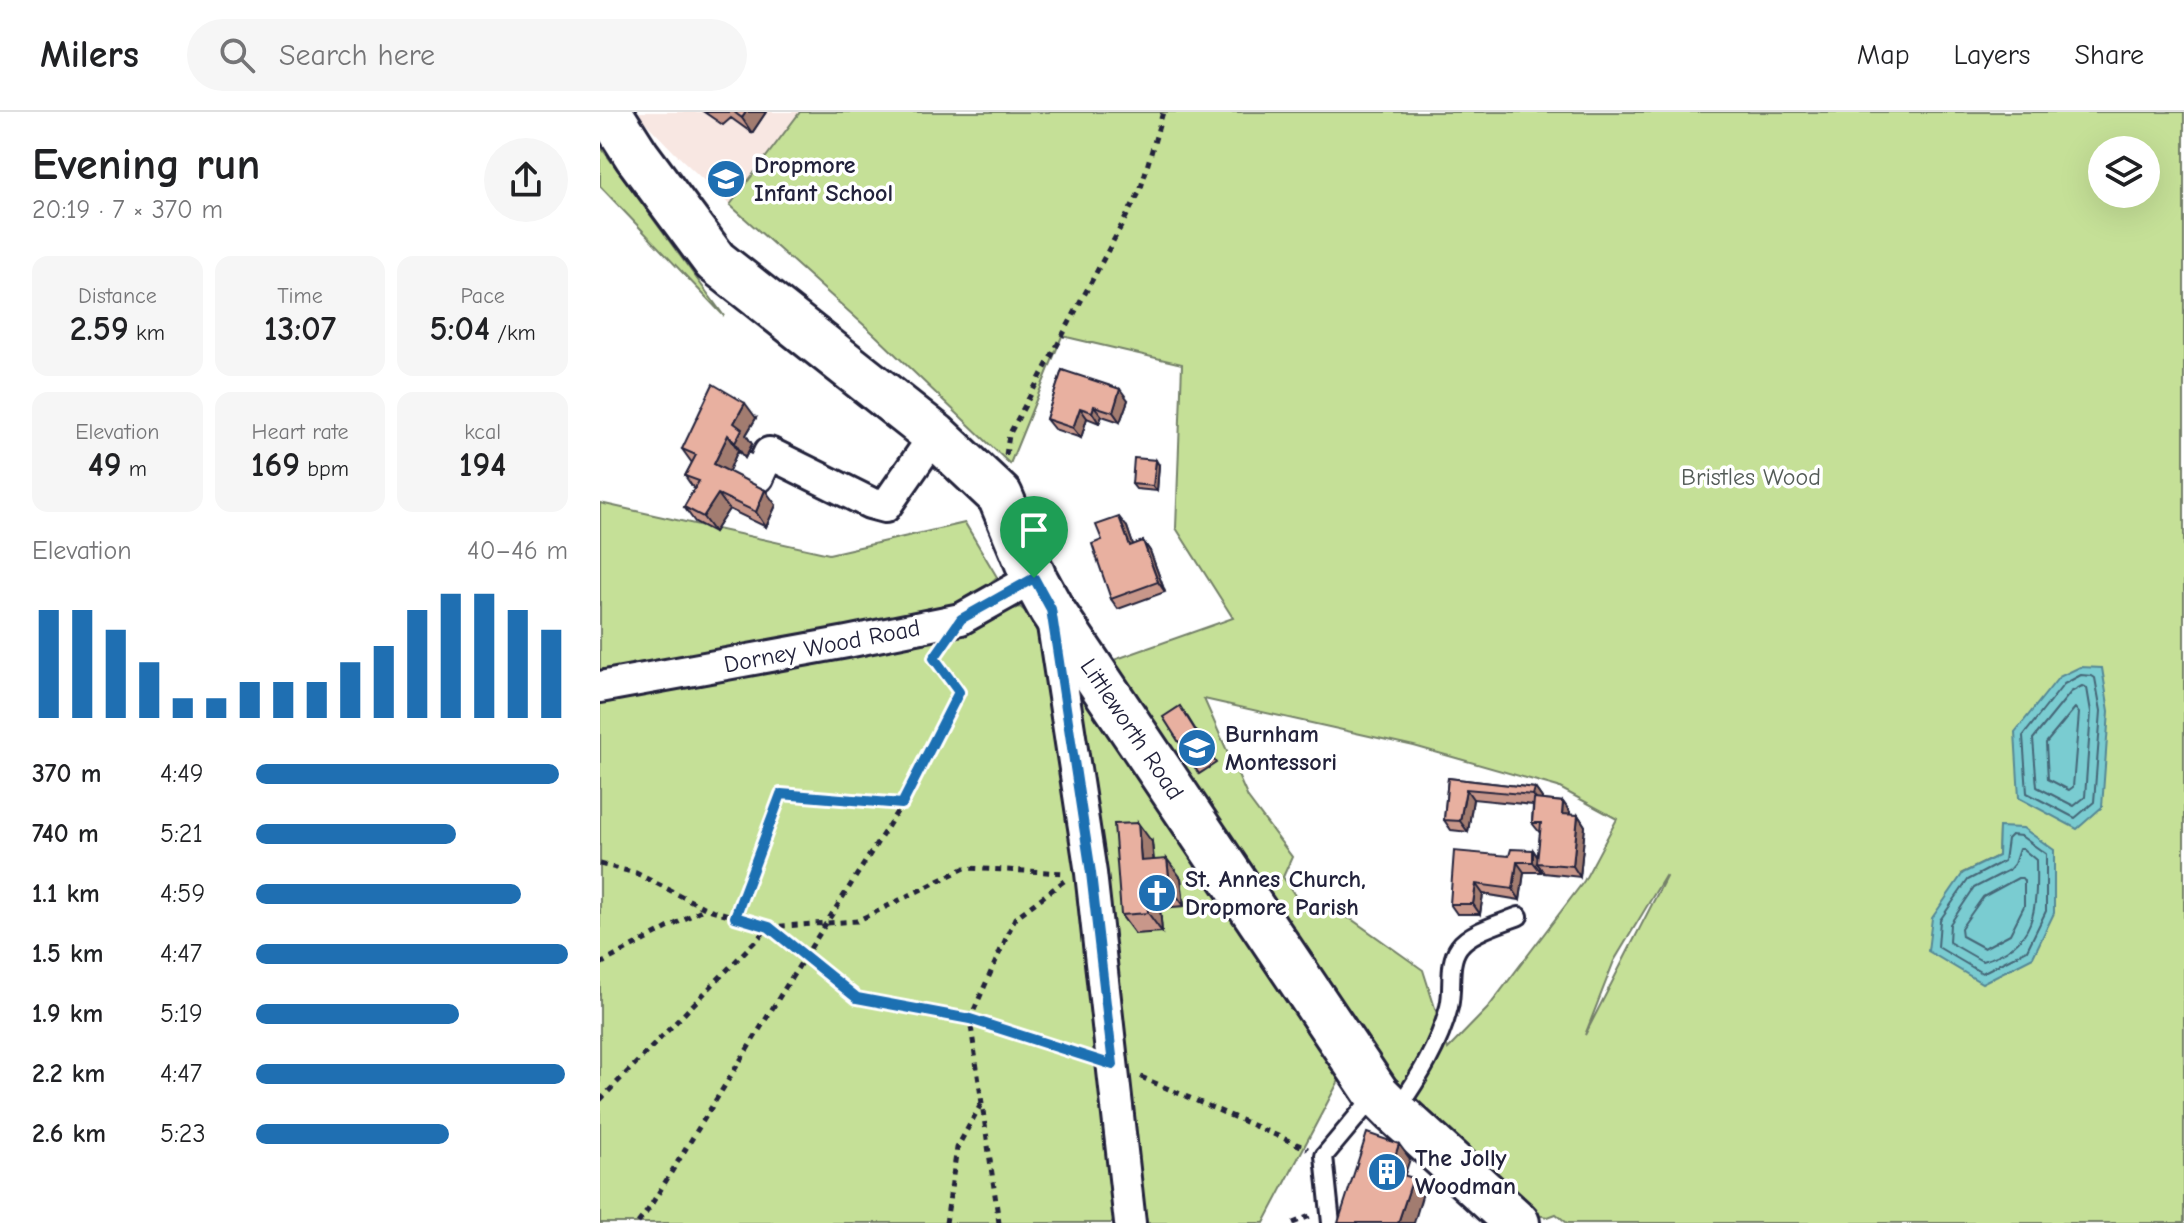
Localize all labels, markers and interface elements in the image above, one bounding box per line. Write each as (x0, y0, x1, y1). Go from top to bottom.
search box (187, 19, 747, 91)
text: Milers (40, 33, 139, 77)
icon: search (215, 33, 259, 77)
text: Search here (279, 38, 435, 73)
text: Map (1857, 39, 1910, 71)
text: Layers (1954, 39, 2030, 71)
text: Share (2074, 39, 2144, 71)
map controls (2088, 136, 2160, 208)
button: layers (2088, 136, 2160, 208)
button: share (484, 138, 568, 222)
text: Evening run (32, 139, 260, 190)
place label: Dropmore Infant School (754, 151, 893, 207)
school or university icon: Dropmore Infant School (705, 158, 747, 200)
text: 20:19 · 7 × 370 m (32, 195, 223, 225)
text: Distance (78, 283, 157, 309)
text: Time (277, 283, 323, 309)
text: Pace (460, 283, 505, 309)
text: 2.59 (70, 309, 129, 349)
text: 13:07 (264, 309, 336, 349)
text: 5:04 (430, 309, 490, 349)
text: km (129, 320, 165, 346)
text: /km (490, 320, 536, 346)
text: Elevation (75, 419, 159, 445)
text: Heart rate (251, 419, 348, 445)
text: kcal (464, 419, 501, 445)
text: 49 (88, 445, 121, 485)
text: 169 (251, 445, 300, 485)
text: 194 (459, 445, 506, 485)
text: m (121, 456, 147, 482)
text: bpm (300, 456, 349, 482)
park label: Bristles Wood (1681, 463, 1821, 491)
pin (1000, 496, 1068, 578)
icon: arrive (1012, 508, 1056, 552)
text: Elevation (32, 536, 132, 566)
text: 40–46 m (467, 536, 568, 566)
street label: Dorney Wood Road (722, 613, 922, 679)
street label: Littleworth Road (1074, 653, 1190, 805)
place label: Burnham Montessori (1225, 720, 1337, 776)
school or university icon: Burnham Montessori (1176, 727, 1218, 769)
text: 370 m (32, 759, 101, 789)
text: 4:49 (160, 759, 204, 789)
text: 740 m (32, 819, 99, 849)
text: 5:21 (160, 819, 203, 849)
place label: St. Annes Church, Dropmore Parish (1185, 865, 1366, 921)
church icon: St. Annes Church, Dropmore Parish (1136, 872, 1178, 914)
text: 1.1 km (32, 879, 100, 909)
text: 4:59 (160, 879, 205, 909)
text: 1.5 km (32, 939, 103, 969)
text: 4:47 (160, 939, 202, 969)
text: 1.9 km (32, 999, 103, 1029)
text: 5:19 (160, 999, 203, 1029)
text: 2.2 km (32, 1059, 105, 1089)
text: 4:47 (160, 1059, 202, 1089)
text: 2.6 km (32, 1119, 106, 1149)
text: 5:23 (160, 1119, 206, 1149)
place label: The Jolly Woodman (1415, 1144, 1516, 1200)
building icon: The Jolly Woodman (1366, 1151, 1408, 1193)

